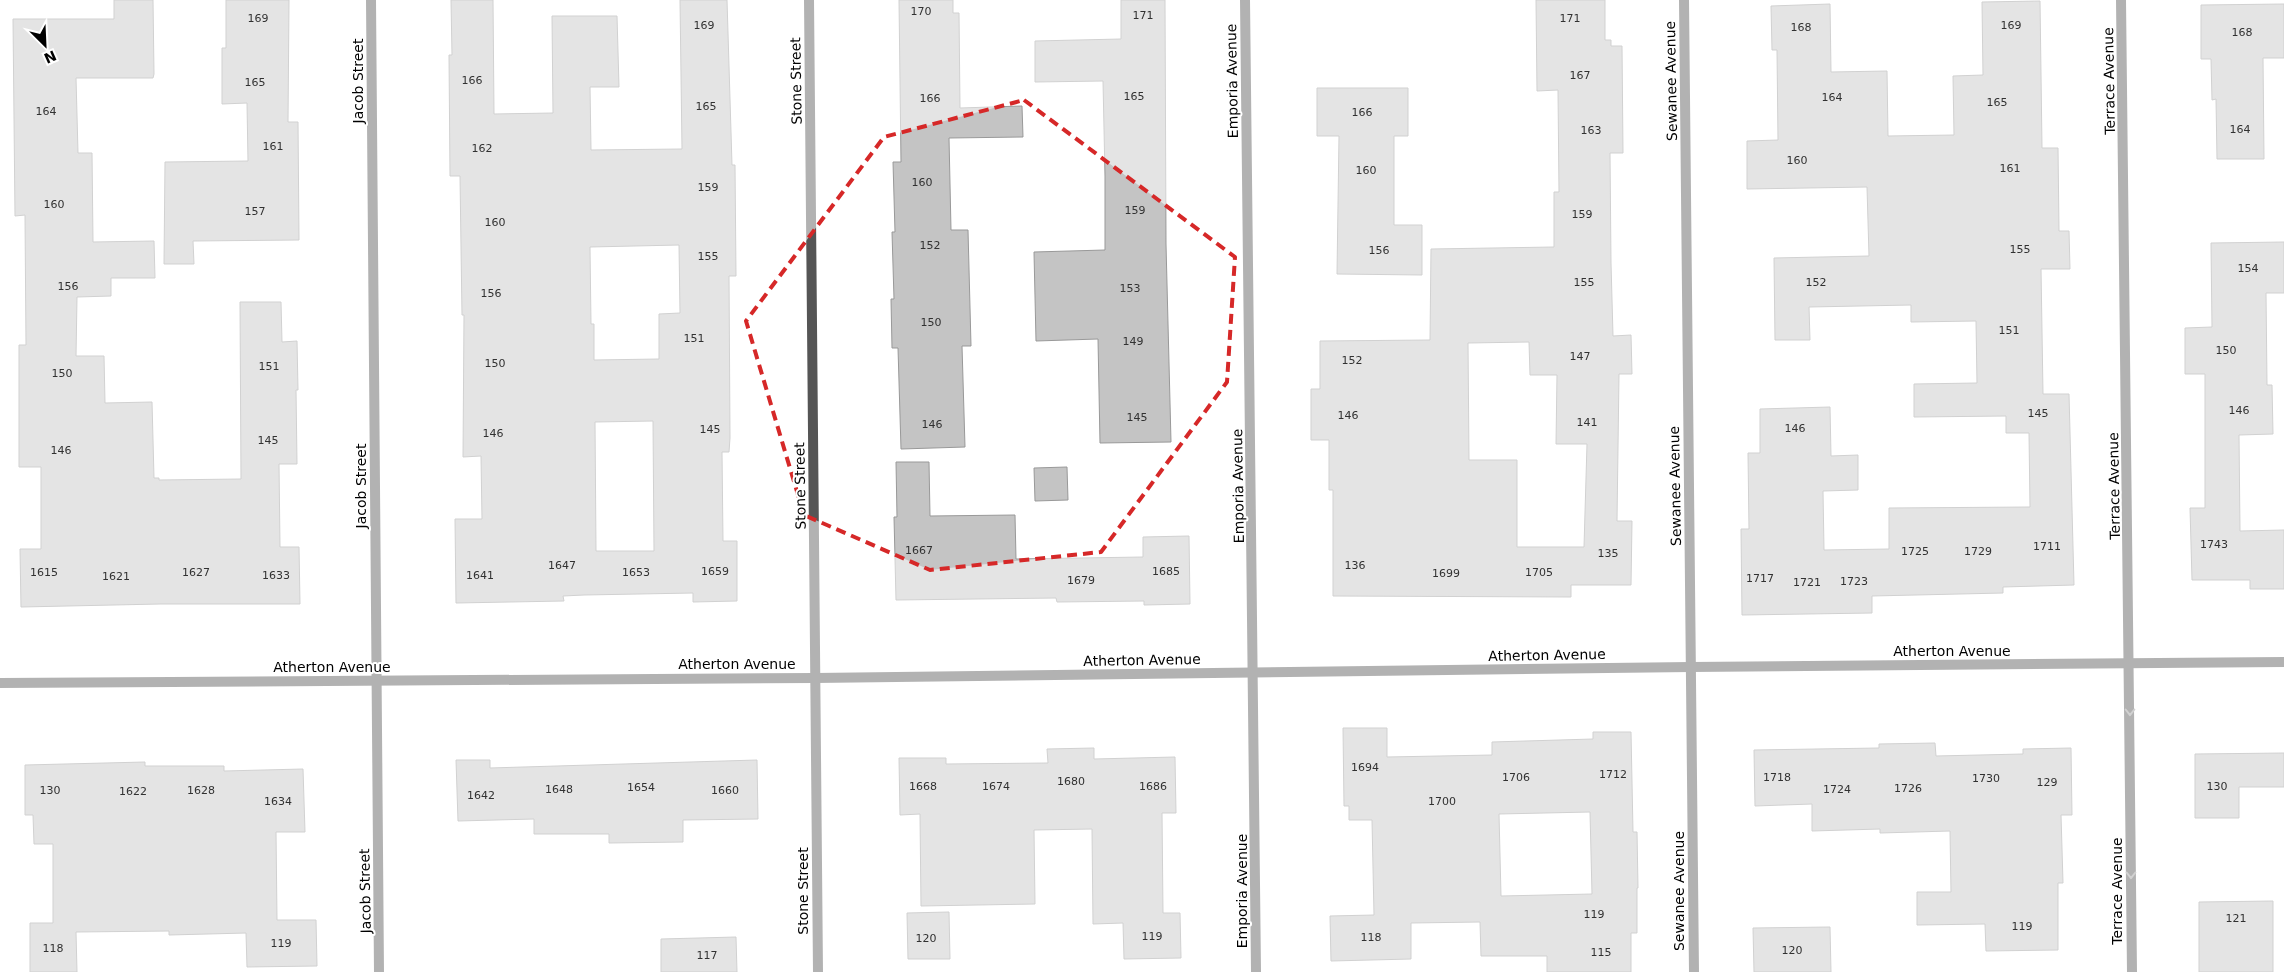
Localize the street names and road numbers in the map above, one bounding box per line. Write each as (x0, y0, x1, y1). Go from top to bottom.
street label: Sewanee Avenue (1662, 21, 1680, 141)
street label: Emporia Avenue (1223, 24, 1241, 138)
street label: Terrace Avenue (2100, 27, 2118, 136)
street label: Stone Street (787, 37, 805, 125)
street label: Jacob Street (350, 38, 366, 124)
street label: Sewanee Avenue (1666, 426, 1684, 546)
street label: Emporia Avenue (1229, 429, 1247, 543)
street label: Terrace Avenue (2105, 432, 2123, 541)
street label: Stone Street (791, 442, 809, 530)
street label: Jacob Street (353, 443, 369, 529)
street label: Atherton Avenue (1893, 643, 2011, 659)
street label: Atherton Avenue (1488, 646, 1606, 664)
street label: Atherton Avenue (1083, 651, 1201, 669)
street label: Atherton Avenue (678, 656, 796, 672)
street label: Atherton Avenue (273, 659, 391, 675)
street label: Sewanee Avenue (1671, 831, 1687, 951)
street label: Emporia Avenue (1234, 834, 1250, 948)
street label: Terrace Avenue (2109, 837, 2125, 946)
street label: Stone Street (795, 847, 811, 935)
street label: Jacob Street (356, 848, 374, 935)

